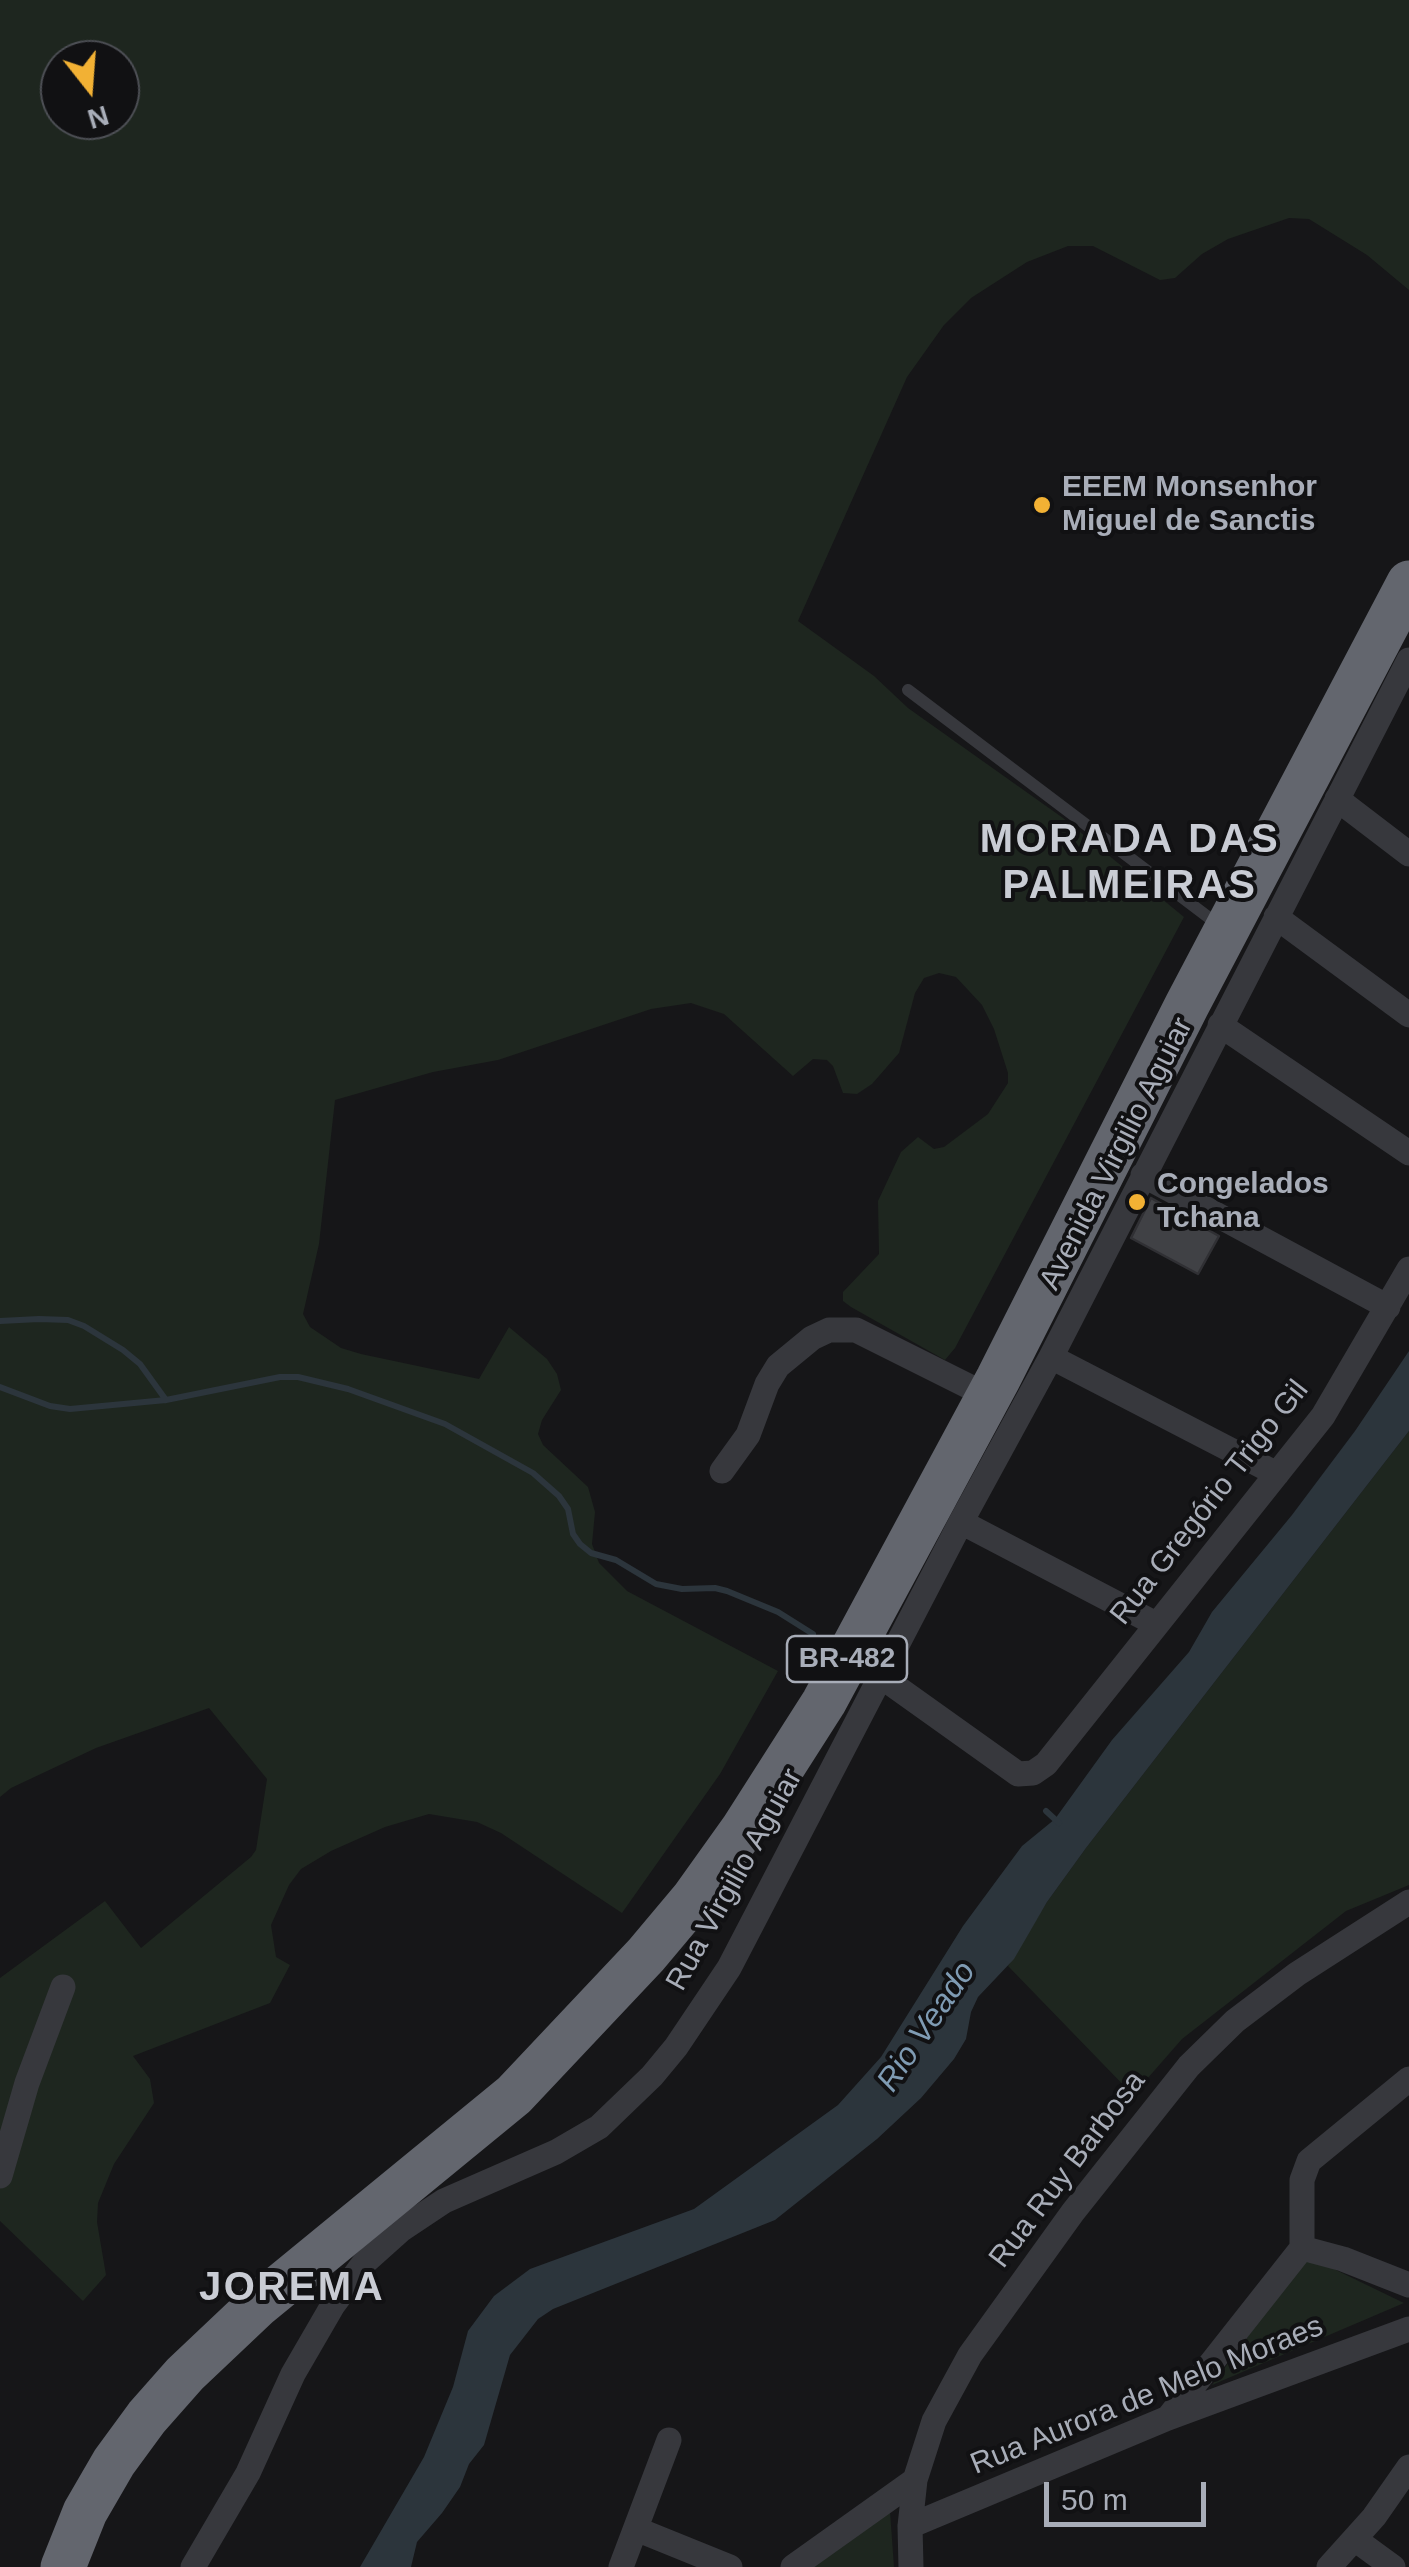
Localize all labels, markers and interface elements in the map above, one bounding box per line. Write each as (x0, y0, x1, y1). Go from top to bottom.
north arrow (40, 40, 140, 140)
text: N (84, 99, 113, 135)
place label: EEEM Monsenhor Miguel de Sanctis (1062, 470, 1317, 540)
marker: EEEM Monsenhor Miguel de Sanctis (1031, 494, 1053, 516)
district label: MORADA DAS PALMEIRAS (980, 817, 1280, 911)
street label: Avenida Virgilio Aguiar (1033, 1012, 1201, 1296)
place label: Congelados Tchana (1157, 1167, 1329, 1238)
marker: Congelados Tchana (1126, 1191, 1148, 1213)
street label: Rua Gregório Trigo Gil (1103, 1373, 1317, 1633)
road number: BR-482 (787, 1636, 907, 1682)
street label: Rua Virgilio Aguiar (659, 1763, 811, 1997)
water label: Rio Veado (870, 1955, 984, 2099)
street label: Rua Ruy Barbosa (982, 2065, 1154, 2275)
district label: JOREMA (199, 2265, 385, 2313)
street label: Rua Aurora de Melo Moraes (966, 2309, 1328, 2483)
scale bar (1049, 2462, 1212, 2524)
text: 50 m (1061, 2483, 1128, 2516)

